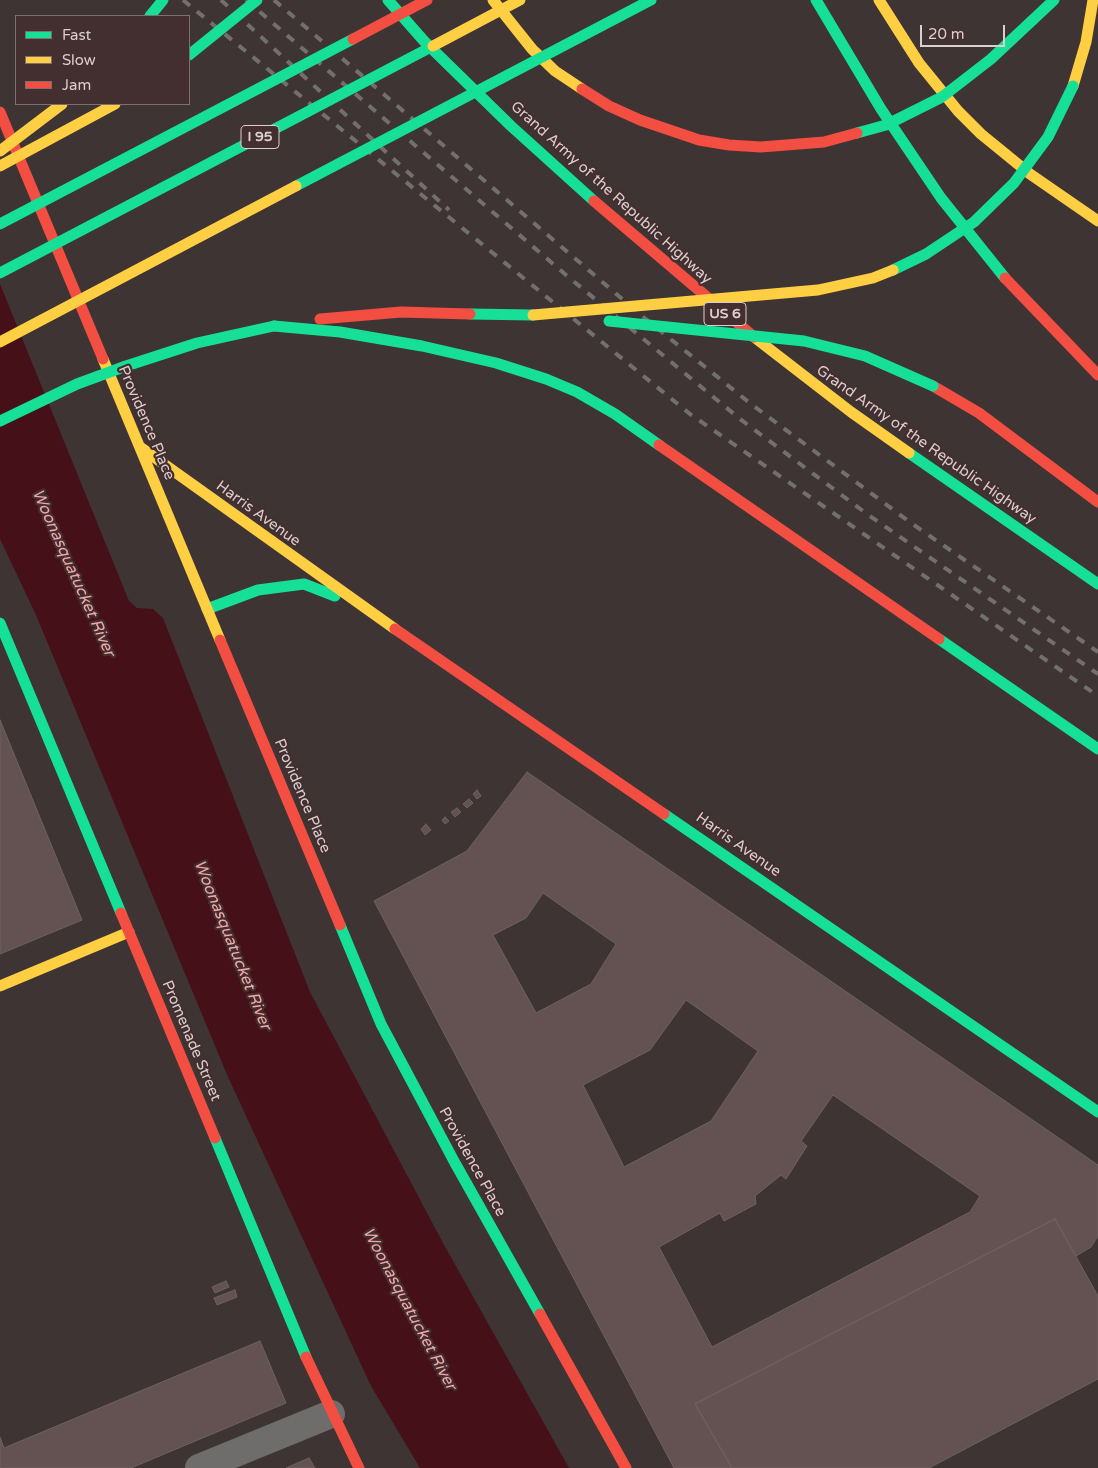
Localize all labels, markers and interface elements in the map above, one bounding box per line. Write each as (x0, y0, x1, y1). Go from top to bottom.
legend (15, 15, 190, 105)
scale bar (923, 15, 1008, 47)
text: 20 m (928, 25, 965, 43)
text: Fast (62, 26, 91, 44)
text: Slow (62, 51, 96, 69)
text: Jam (62, 76, 91, 94)
street label: Grand Army of the Republic Highway (507, 98, 715, 288)
road number: I 95 (241, 125, 279, 148)
road number: US 6 (704, 302, 746, 326)
street label: Grand Army of the Republic Highway (813, 362, 1039, 528)
street label: Providence Place (114, 363, 178, 483)
street label: Harris Avenue (212, 477, 304, 551)
water label: Woonasquatucket River (27, 486, 119, 660)
street label: Providence Place (270, 736, 334, 856)
street label: Harris Avenue (692, 809, 784, 881)
water label: Woonasquatucket River (189, 857, 275, 1033)
street label: Promenade Street (157, 978, 225, 1104)
street label: Providence Place (435, 1104, 509, 1220)
water label: Woonasquatucket River (358, 1225, 460, 1393)

